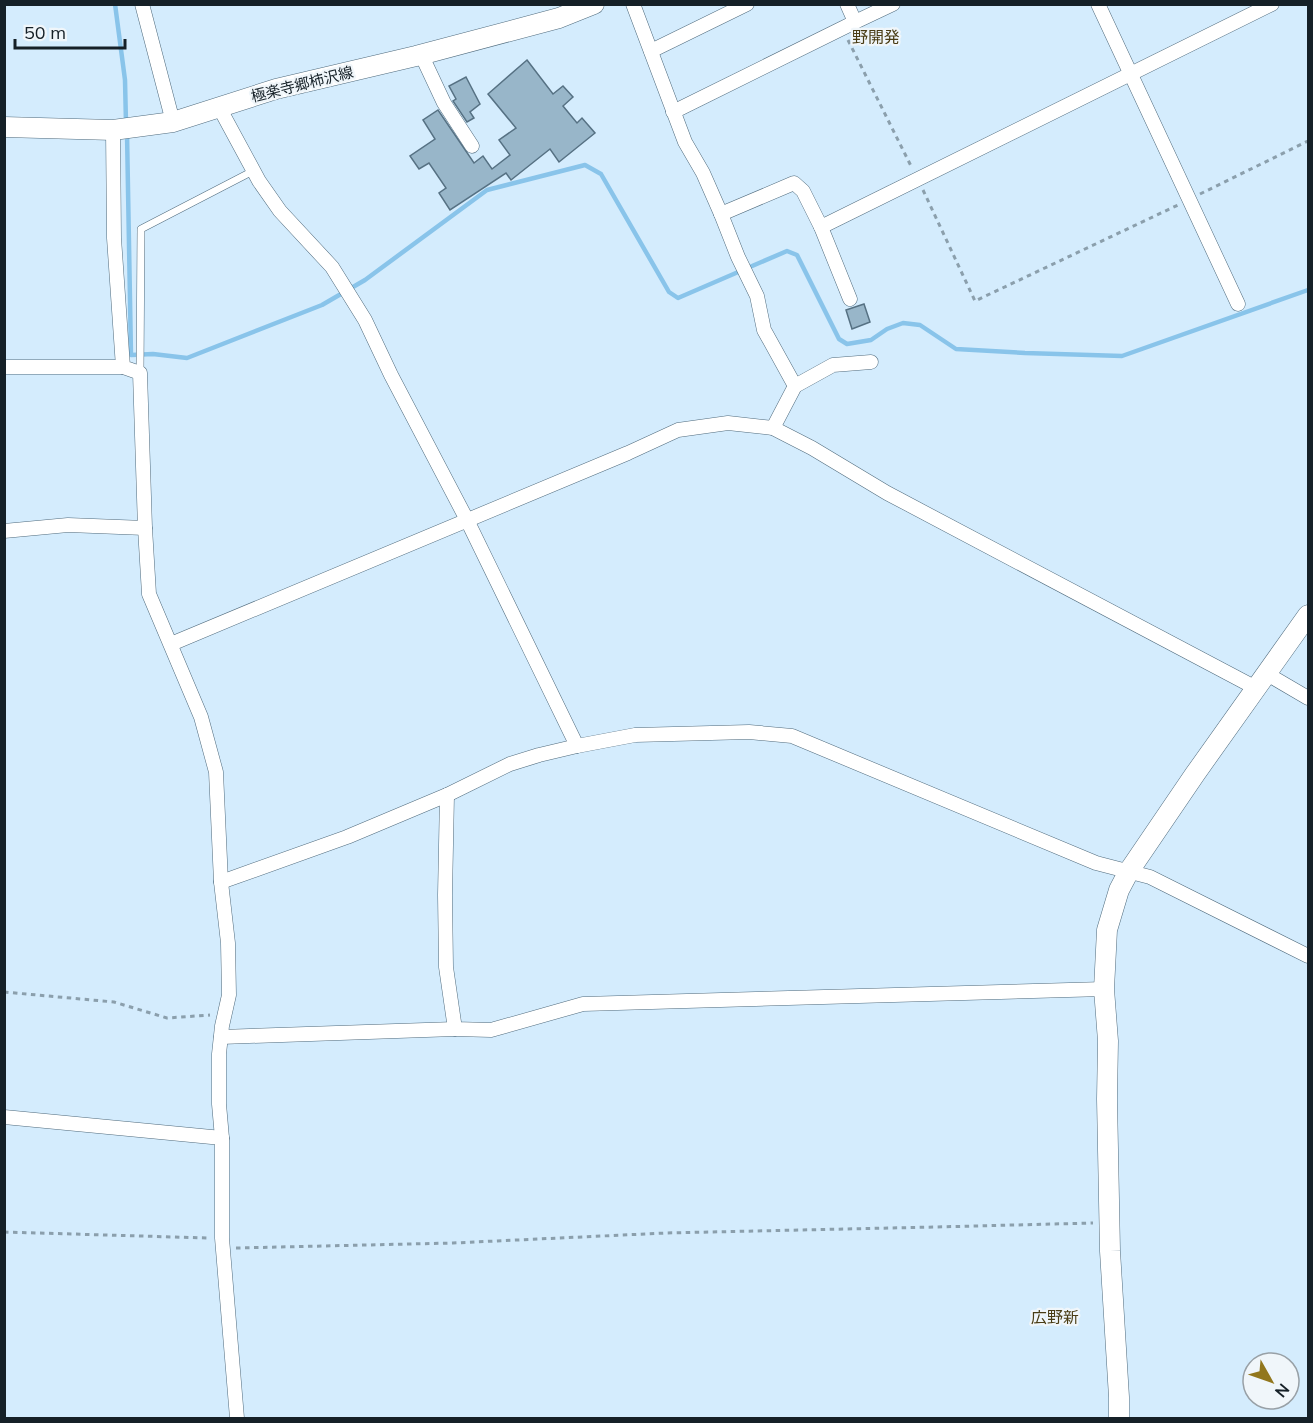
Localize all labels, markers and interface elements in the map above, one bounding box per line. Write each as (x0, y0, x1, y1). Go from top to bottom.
scale bar (15, 12, 124, 50)
text: 50 m (24, 21, 66, 44)
district label: 野開発 (852, 27, 900, 47)
street label: 極楽寺郷柿沢線 (249, 62, 355, 106)
district label: 広野新 (1031, 1307, 1079, 1327)
north arrow (1241, 1351, 1301, 1411)
text: N (1271, 1380, 1294, 1402)

